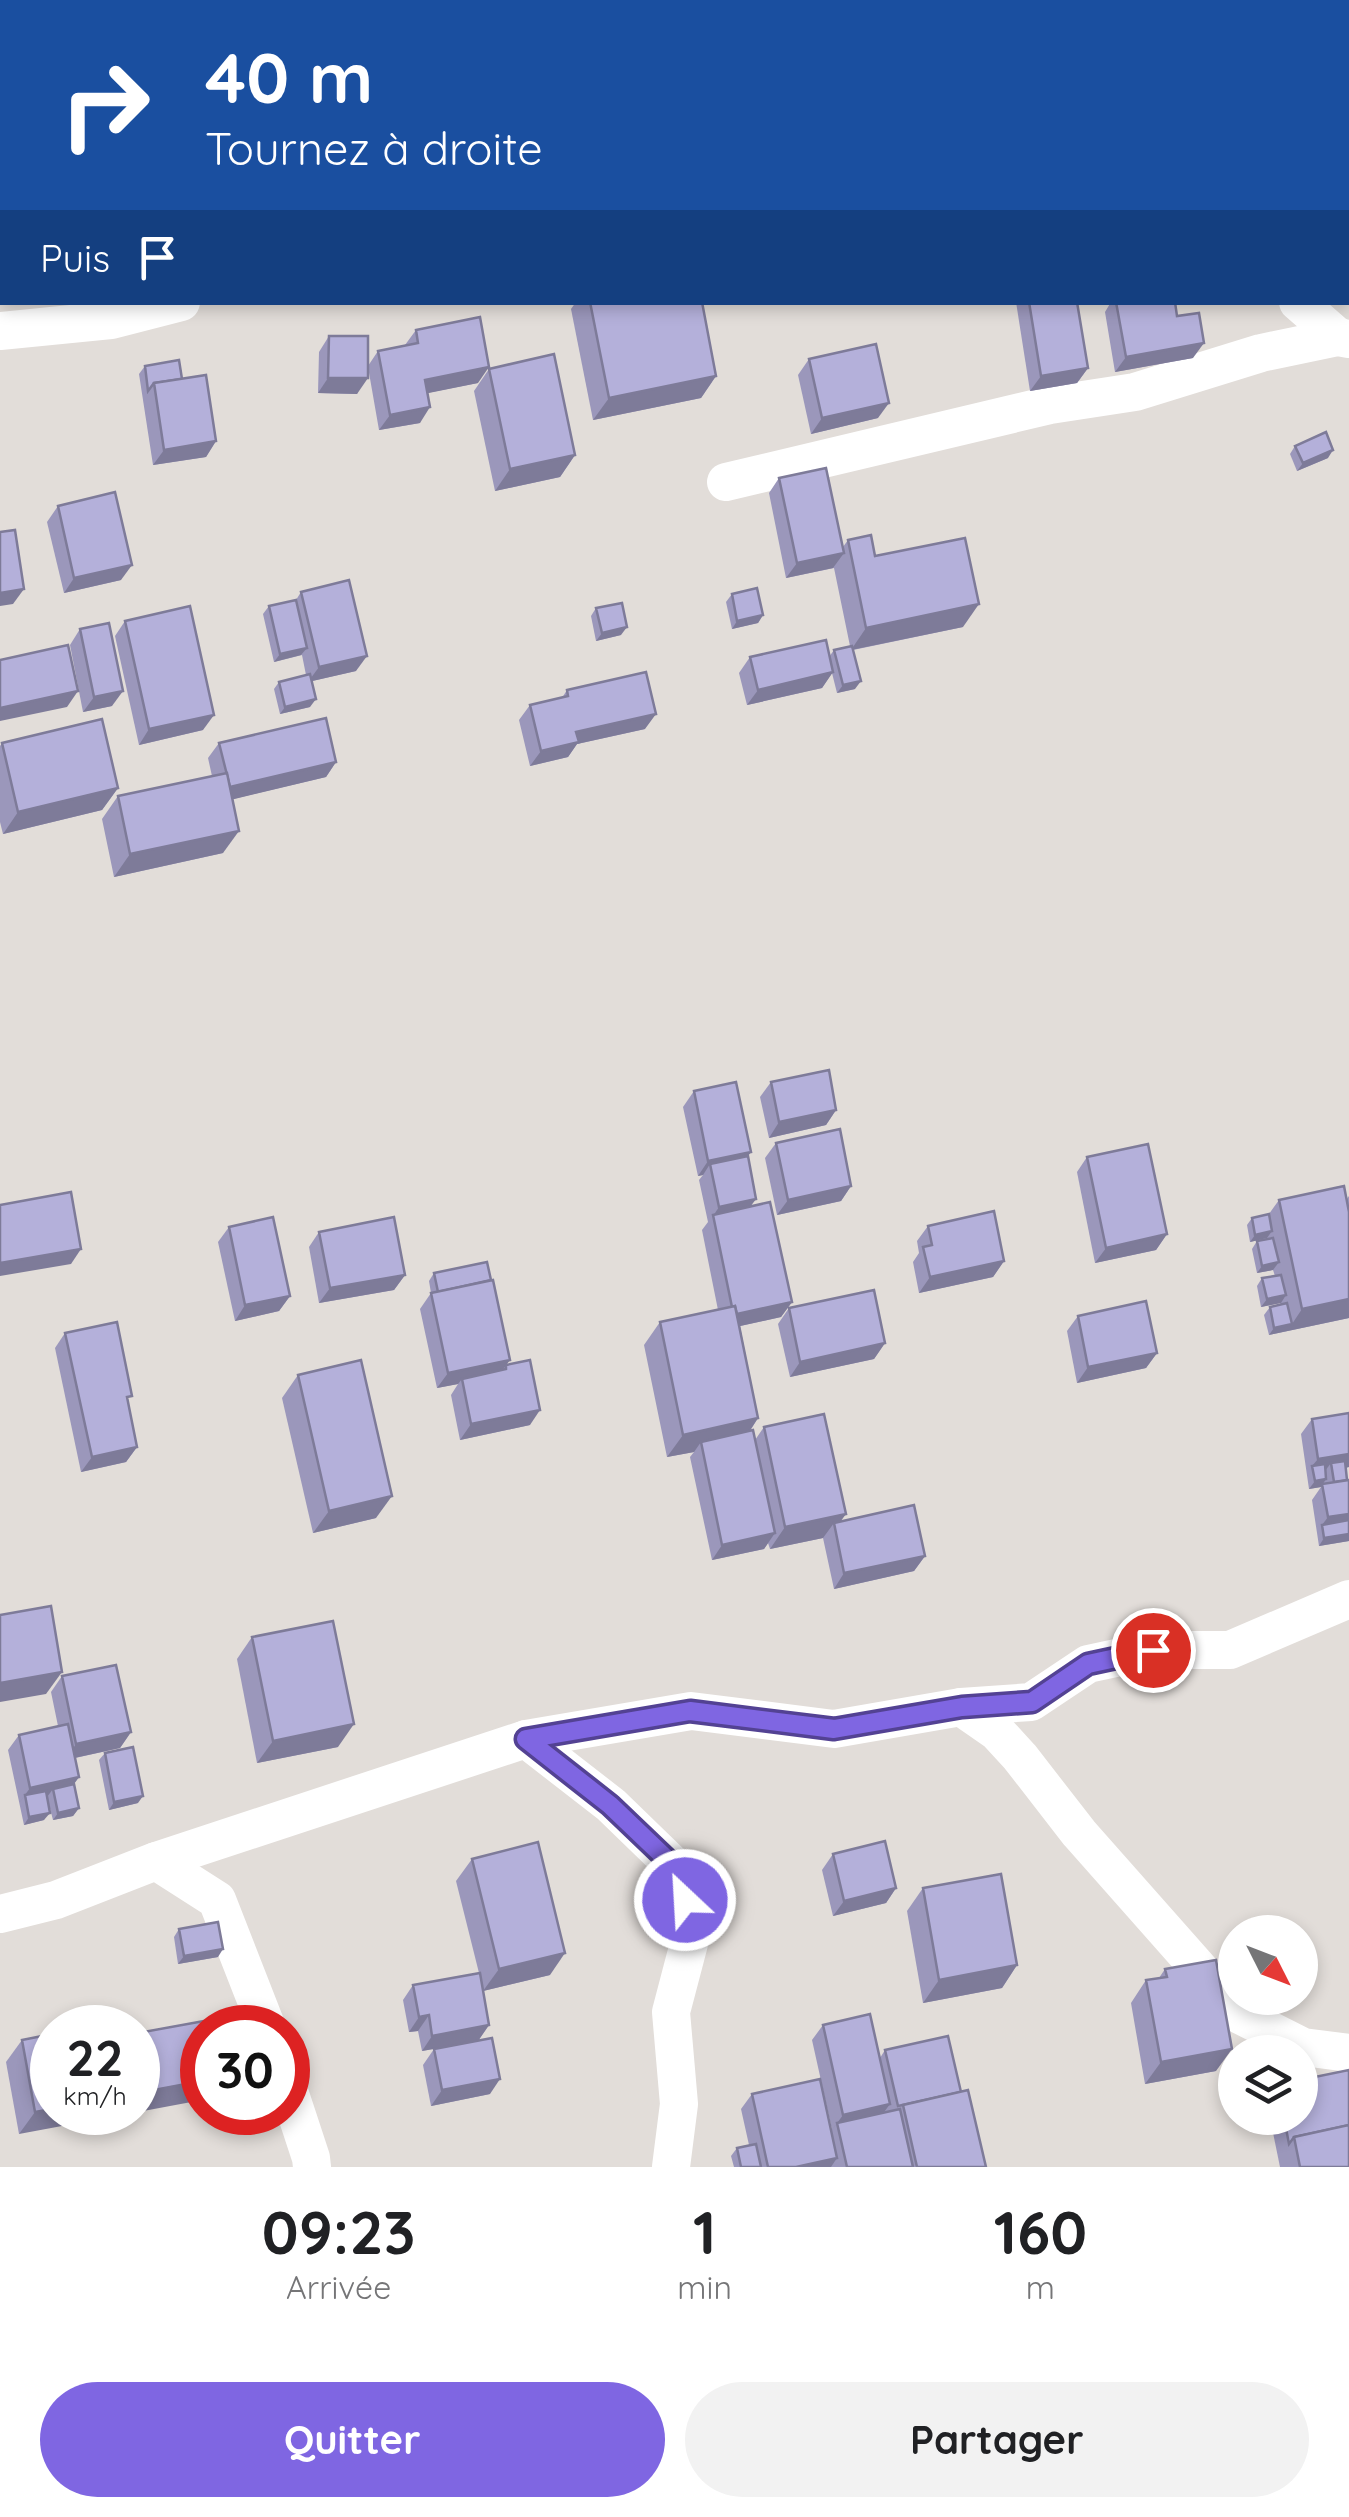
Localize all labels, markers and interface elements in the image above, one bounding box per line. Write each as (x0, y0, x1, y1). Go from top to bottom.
text: 40 m (205, 33, 373, 121)
icon: right (40, 40, 170, 170)
text: Tournez à droite (205, 120, 543, 176)
icon: arrive (130, 230, 185, 285)
text: Puis (40, 234, 110, 282)
pin (1111, 1608, 1196, 1693)
icon: arrive (1126, 1623, 1181, 1678)
position arrow (633, 1848, 737, 1952)
north arrow (1218, 1915, 1318, 2015)
map controls (1218, 1915, 1318, 2135)
speed limit sign: 30 (180, 2005, 310, 2135)
text: 22 (67, 2026, 123, 2089)
button: layers (1218, 2035, 1318, 2135)
text: km/h (63, 2080, 127, 2111)
text: 09:23 (262, 2194, 416, 2269)
text: 1 (693, 2194, 716, 2269)
text: 160 (994, 2194, 1087, 2269)
text: Arrivée (286, 2267, 391, 2307)
text: min (677, 2267, 732, 2307)
text: m (1026, 2267, 1055, 2307)
button: Quitter (40, 2382, 665, 2497)
button: Partager (685, 2382, 1309, 2497)

